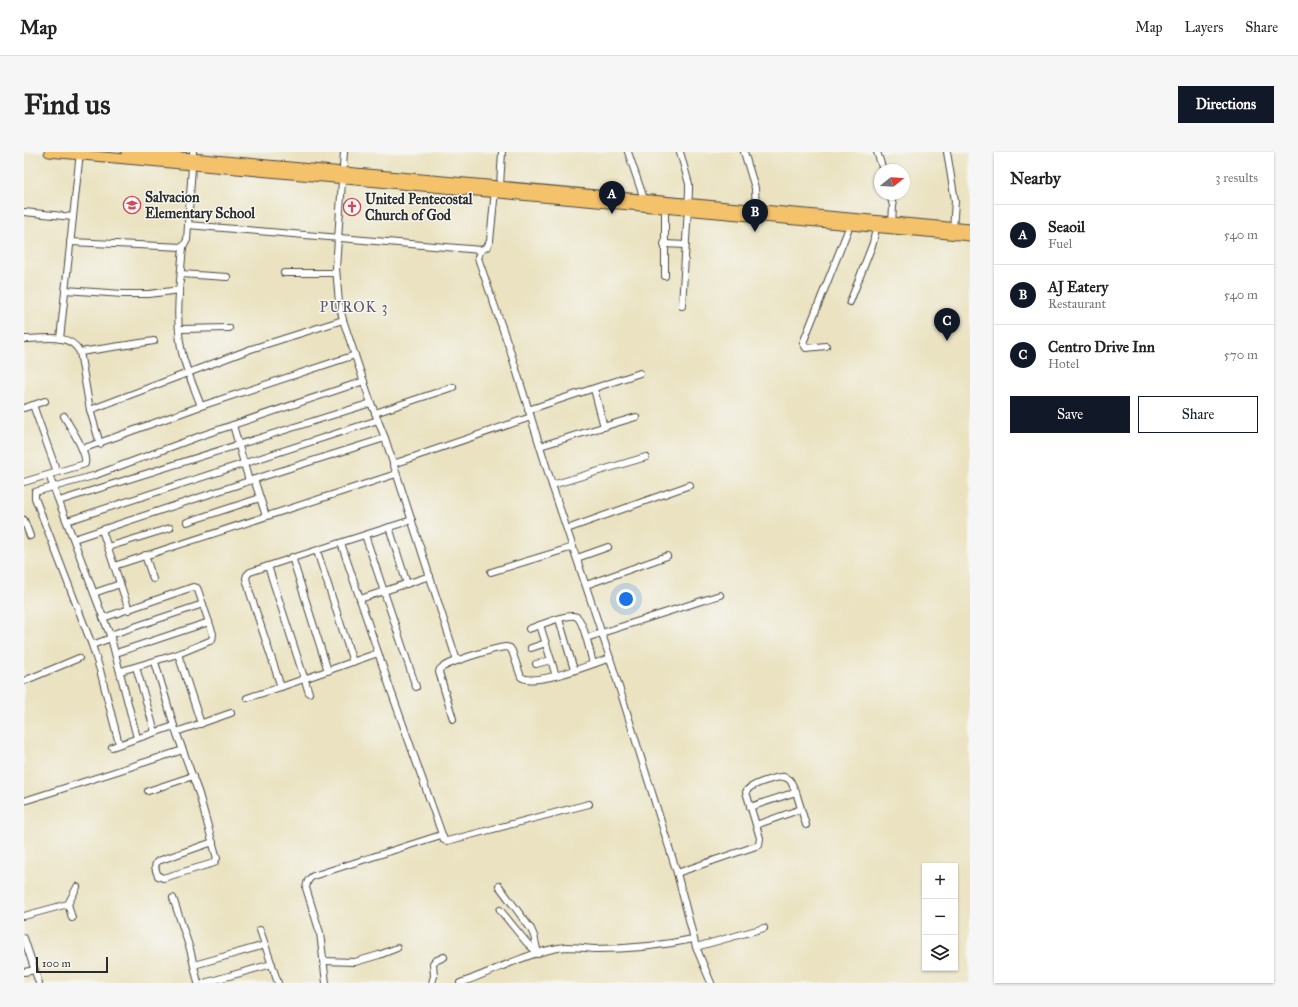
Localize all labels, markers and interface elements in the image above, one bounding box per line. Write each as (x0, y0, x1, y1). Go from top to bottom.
text: Map (20, 16, 57, 39)
text: Map (1135, 19, 1163, 36)
text: Layers (1185, 19, 1223, 36)
text: Share (1245, 19, 1278, 36)
button: Directions (1178, 86, 1274, 123)
text: Find us (24, 87, 110, 122)
north arrow (874, 164, 910, 200)
text: Nearby (1010, 168, 1061, 189)
text: 3 results (1215, 170, 1258, 186)
pin: A (599, 181, 625, 214)
place label: Salvacion Elementary School (145, 189, 256, 223)
place label: United Pentecostal Church of God (365, 191, 474, 224)
school or university icon: Salvacion Elementary School (122, 195, 142, 215)
church icon: United Pentecostal Church of God (342, 197, 362, 217)
pin: B (742, 199, 768, 232)
text: Seaoil (1048, 218, 1085, 236)
text: A (1019, 227, 1027, 243)
text: 540 m (1224, 227, 1258, 243)
text: Fuel (1048, 236, 1072, 252)
text: AJ Eatery (1048, 278, 1108, 296)
text: B (1019, 287, 1027, 303)
text: 540 m (1224, 287, 1258, 303)
text: Restaurant (1048, 296, 1106, 312)
district label: PUROK 3 (320, 298, 388, 316)
pin: C (934, 308, 960, 341)
text: Centro Drive Inn (1048, 338, 1155, 356)
text: C (1019, 347, 1027, 363)
text: 570 m (1224, 347, 1258, 363)
text: Hotel (1048, 356, 1079, 372)
button: Save (1010, 396, 1130, 433)
button: Share (1138, 396, 1258, 433)
your location (616, 589, 636, 609)
map controls (922, 863, 958, 971)
button: + (922, 863, 958, 899)
button: − (922, 899, 958, 935)
button: layers (922, 935, 958, 971)
scale bar (36, 955, 108, 974)
text: 100 m (42, 957, 71, 970)

